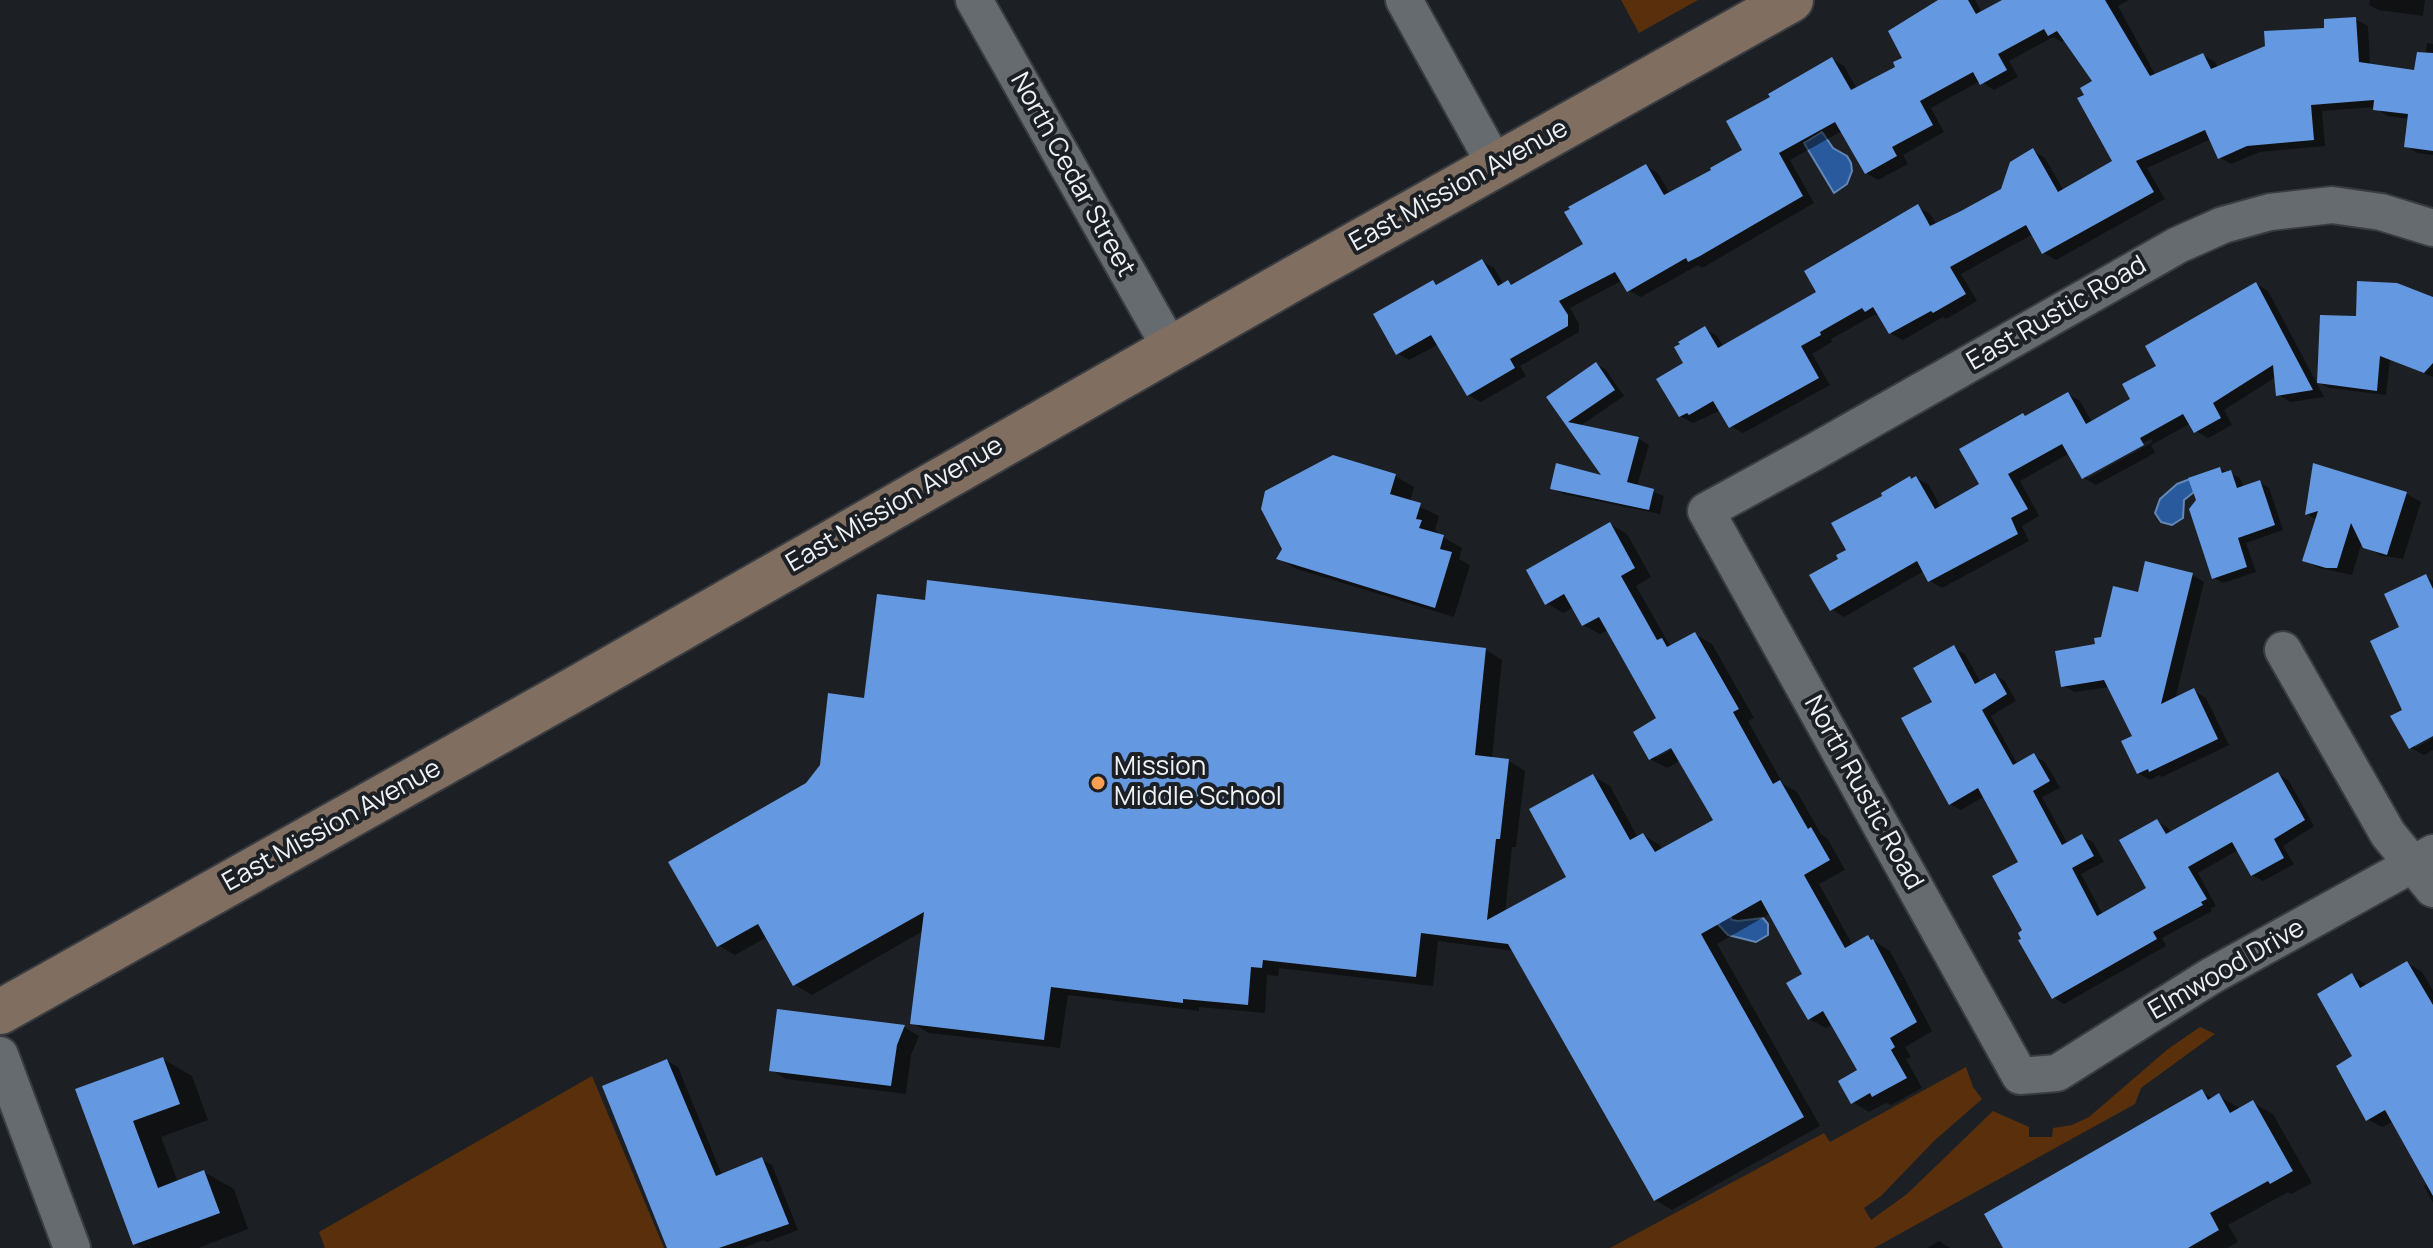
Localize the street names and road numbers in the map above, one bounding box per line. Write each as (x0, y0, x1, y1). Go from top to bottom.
street label: North Cedar Street (1003, 68, 1141, 282)
street label: East Mission Avenue (1344, 113, 1574, 259)
street label: East Rustic Road (1962, 250, 2152, 378)
street label: East Mission Avenue (781, 430, 1009, 580)
street label: North Rustic Road (1797, 691, 1929, 895)
street label: East Mission Avenue (217, 753, 447, 899)
street label: Elmwood Drive (2144, 913, 2310, 1027)

